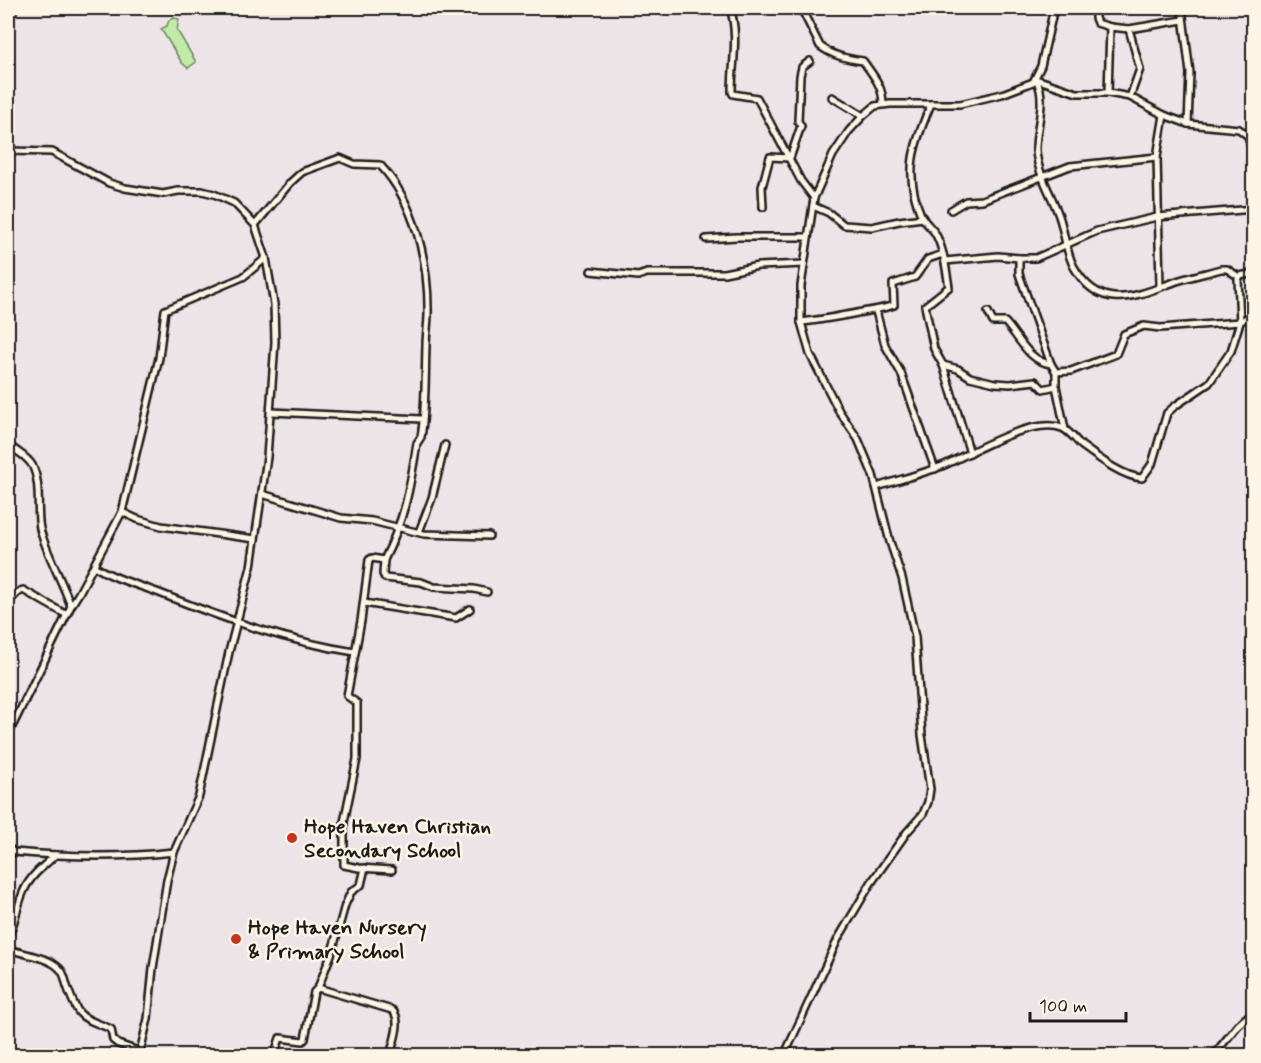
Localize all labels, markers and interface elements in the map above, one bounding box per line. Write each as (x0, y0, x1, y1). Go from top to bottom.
place label: Hope Haven Christian Secondary School (304, 813, 491, 865)
marker: Hope Haven Christian Secondary School (285, 831, 299, 845)
place label: Hope Haven Nursery & Primary School (248, 914, 427, 966)
marker: Hope Haven Nursery & Primary School (229, 932, 243, 946)
scale bar (1030, 985, 1126, 1023)
text: 100 m (1039, 995, 1087, 1019)

